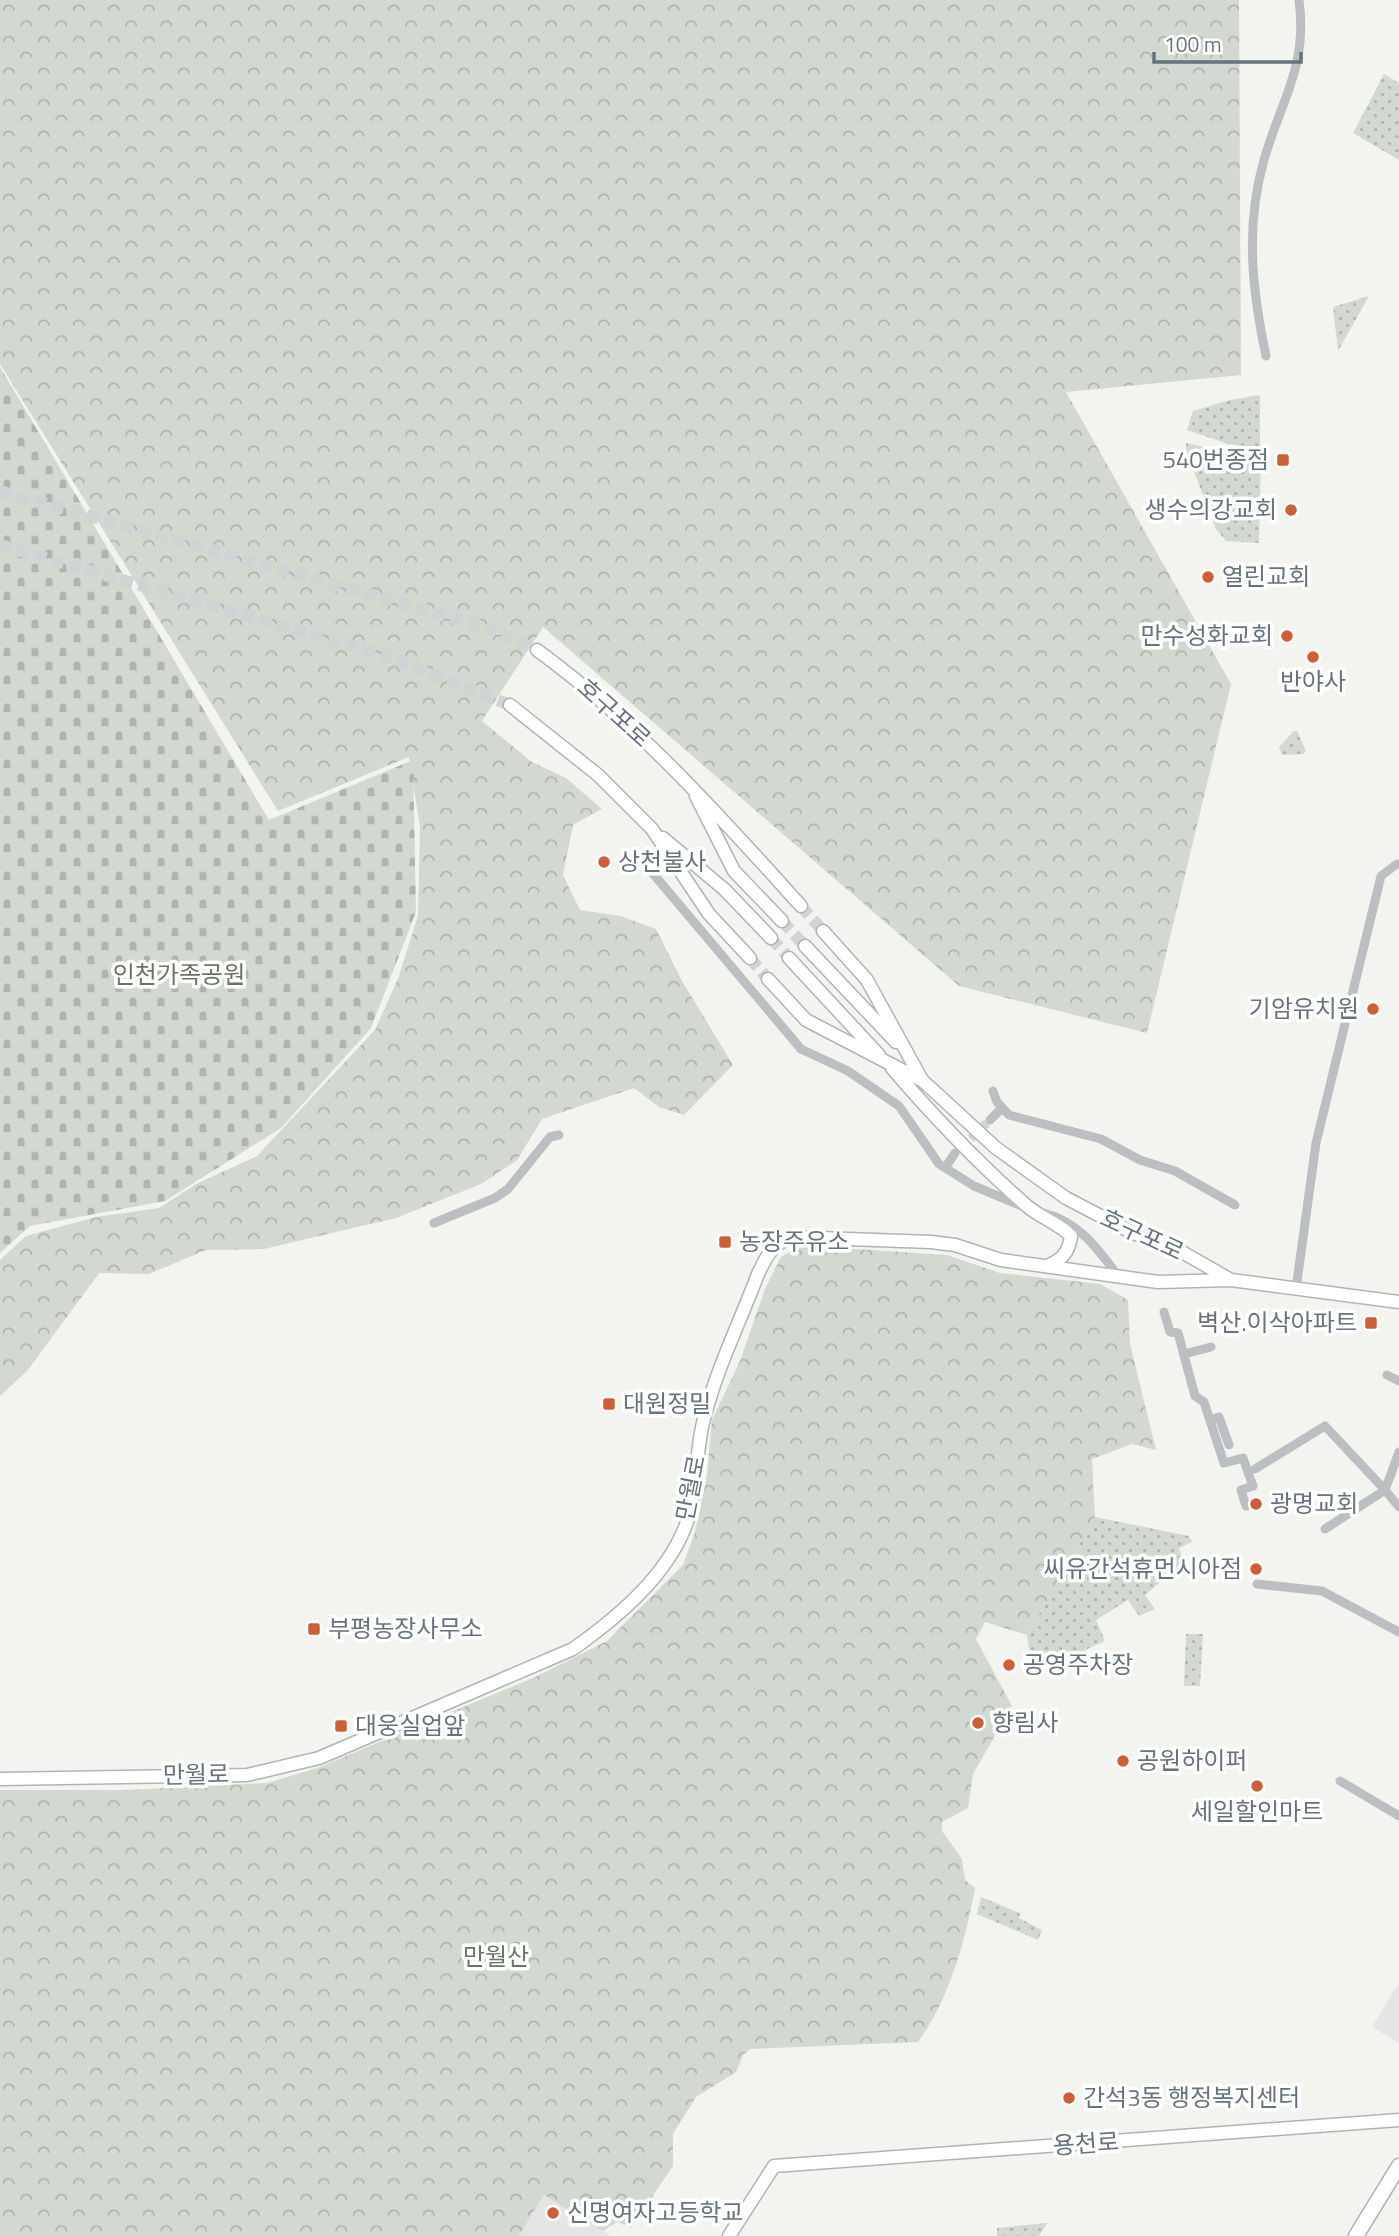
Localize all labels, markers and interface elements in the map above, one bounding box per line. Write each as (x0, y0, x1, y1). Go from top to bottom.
scale bar (1154, 21, 1301, 65)
text: 100 m (1164, 28, 1221, 60)
place label: 540번종점 (1162, 441, 1269, 477)
marker: 540번종점 (1275, 452, 1291, 468)
place label: 생수의강교회 (1145, 491, 1277, 527)
marker: 생수의강교회 (1283, 502, 1299, 518)
place label: 열린교회 (1222, 558, 1310, 594)
marker: 열린교회 (1200, 569, 1216, 585)
place label: 만수성화교회 (1141, 617, 1273, 653)
marker: 만수성화교회 (1279, 628, 1295, 644)
marker: 반야사 (1305, 649, 1321, 665)
place label: 반야사 (1280, 663, 1346, 699)
street label: 호구포로 (570, 669, 660, 755)
place label: 상천불사 (618, 843, 706, 879)
marker: 상천불사 (596, 854, 612, 870)
park label: 인천가족공원 (113, 956, 245, 992)
place label: 기암유치원 (1249, 990, 1359, 1026)
marker: 기암유치원 (1365, 1001, 1381, 1017)
street label: 호구포로 (1095, 1199, 1190, 1269)
place label: 농장주유소 (739, 1223, 849, 1259)
marker: 농장주유소 (717, 1234, 733, 1250)
place label: 벽산.이삭아파트 (1197, 1304, 1357, 1340)
marker: 벽산.이삭아파트 (1363, 1315, 1379, 1331)
place label: 대원정밀 (623, 1385, 711, 1421)
marker: 대원정밀 (601, 1396, 617, 1412)
street label: 만월로 (666, 1452, 714, 1524)
place label: 광명교회 (1270, 1485, 1358, 1521)
marker: 광명교회 (1248, 1496, 1264, 1512)
place label: 씨유간석휴먼시아점 (1043, 1550, 1242, 1586)
marker: 씨유간석휴먼시아점 (1248, 1561, 1264, 1577)
place label: 부평농장사무소 (328, 1610, 483, 1646)
marker: 부평농장사무소 (306, 1621, 322, 1637)
place label: 공영주차장 (1023, 1646, 1133, 1682)
marker: 공영주차장 (1001, 1657, 1017, 1673)
place label: 향림사 (992, 1704, 1058, 1740)
place label: 대웅실업앞 (355, 1707, 465, 1743)
marker: 향림사 (970, 1715, 986, 1731)
marker: 대웅실업앞 (333, 1718, 349, 1734)
place label: 공원하이퍼 (1137, 1742, 1247, 1778)
marker: 공원하이퍼 (1115, 1753, 1131, 1769)
street label: 만월로 (163, 1755, 229, 1793)
marker: 세일할인마트 (1249, 1778, 1265, 1794)
place label: 세일할인마트 (1191, 1793, 1323, 1829)
park label: 만월산 (463, 1938, 529, 1974)
place label: 간석3동 행정복지센터 (1083, 2079, 1300, 2115)
marker: 간석3동 행정복지센터 (1061, 2090, 1077, 2106)
street label: 용천로 (1052, 2123, 1120, 2163)
place label: 신명여자고등학교 (567, 2194, 744, 2230)
marker: 신명여자고등학교 (545, 2205, 561, 2221)

